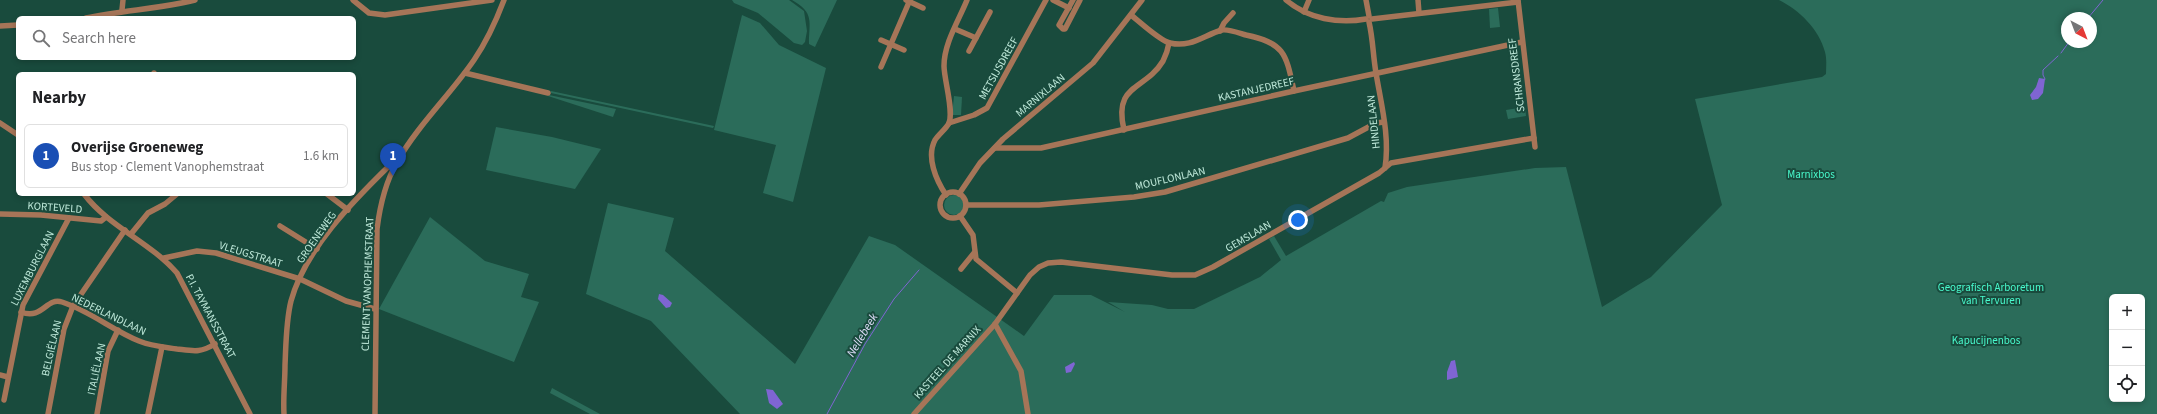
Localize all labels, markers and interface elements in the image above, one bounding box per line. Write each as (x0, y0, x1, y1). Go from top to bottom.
north arrow (2061, 12, 2097, 48)
search box (16, 16, 356, 60)
icon: search (30, 27, 52, 49)
text: Search here (62, 28, 136, 49)
street label: METSIJSDREEF (975, 34, 1022, 102)
street label: SCHRANSDREEF (1504, 36, 1528, 113)
street label: MARNIXLAAN (1012, 70, 1068, 120)
street label: KASTANJEDREEF (1217, 73, 1296, 106)
text: Nearby (32, 86, 86, 110)
street label: HINDELAAN (1363, 94, 1384, 150)
text: Overijse Groeneweg (71, 137, 203, 158)
pin: 1 (380, 143, 406, 176)
text: 1 (43, 147, 49, 165)
text: 1.6 km (303, 147, 339, 165)
text: Bus stop · Clement Vanophemstraat (71, 158, 264, 176)
street label: MOUFLONLAAN (1134, 163, 1207, 194)
park label: Marnixbos (1787, 167, 1835, 182)
street label: KORTEVELD (27, 198, 83, 217)
street label: GROENEWEG (293, 208, 340, 266)
your location (1288, 210, 1308, 230)
street label: CLEMENT VANOPHEMSTRAAT (358, 216, 377, 351)
street label: GEMSLAAN (1222, 217, 1274, 256)
street label: LUXEMBURGLAAN (7, 228, 58, 308)
street label: VLEUGSTRAAT (217, 238, 285, 271)
street label: P.I. TAYMANSSTRAAT (182, 271, 239, 361)
park label: Geografisch Arboretum van Tervuren (1938, 280, 2044, 308)
street label: NEDERLANDLAAN (69, 290, 149, 339)
map controls (2109, 294, 2145, 402)
button: + (2109, 294, 2145, 330)
water label: Nellebeek (843, 310, 882, 360)
street label: BELGIËLAAN (38, 319, 65, 378)
street label: KASTEEL DE MARNIX (910, 322, 984, 402)
button: − (2109, 330, 2145, 366)
park label: Kapucijnenbos (1952, 333, 2021, 348)
street label: ITALIËLAAN (84, 342, 109, 396)
button: locate (2109, 366, 2145, 402)

